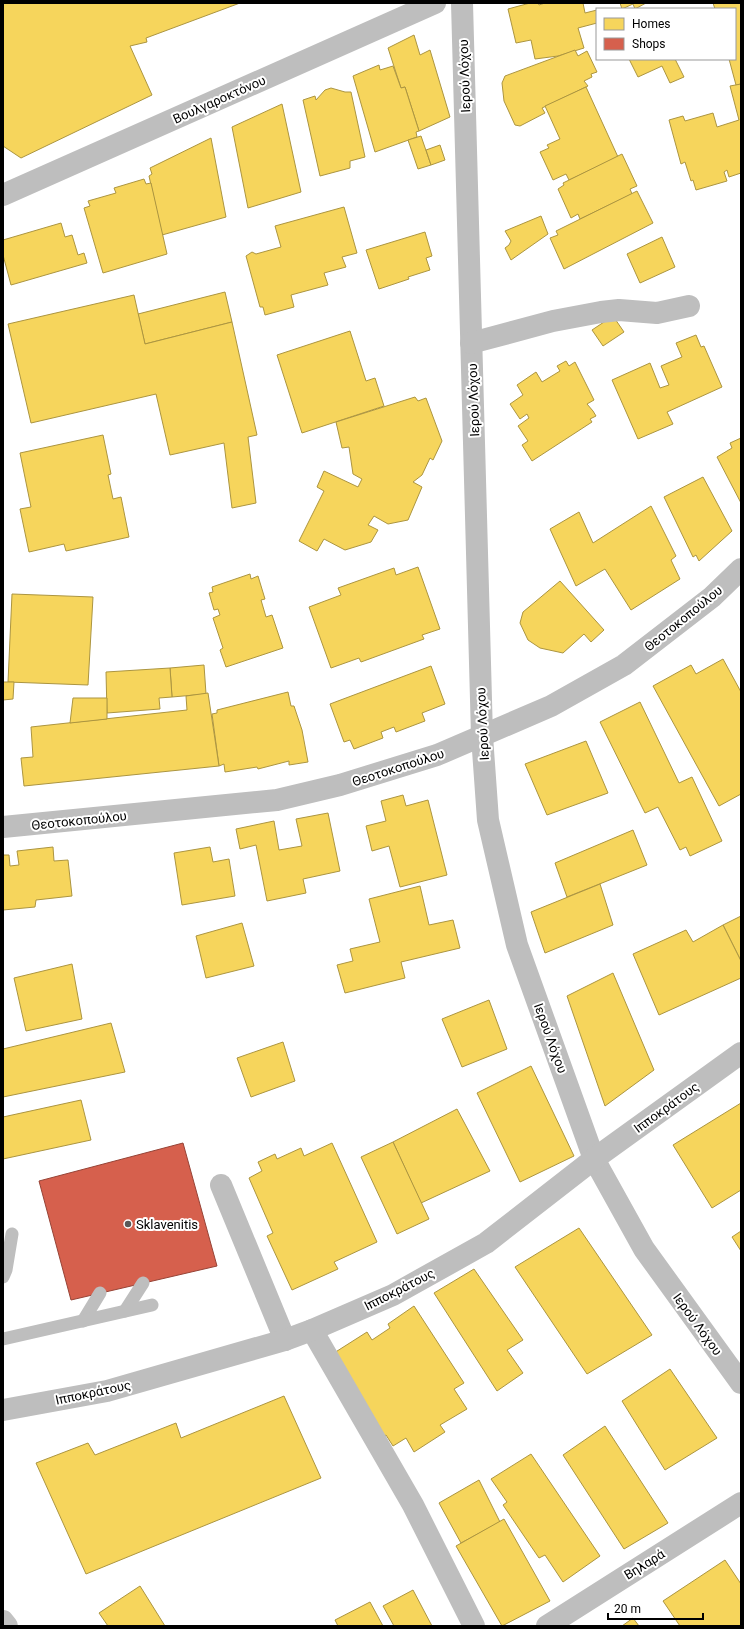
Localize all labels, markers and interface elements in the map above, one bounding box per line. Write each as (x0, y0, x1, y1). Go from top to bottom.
legend (596, 8, 736, 60)
text: Homes (632, 17, 670, 31)
text: Shops (632, 37, 666, 51)
street label: Ιερού Λόχου (456, 39, 473, 113)
street label: Βουλγαροκτόνου (171, 72, 268, 127)
street label: Ιερού Λόχου (465, 363, 482, 437)
street label: Θεοτοκοπούλου (641, 582, 725, 654)
street label: Ιερού Λόχου (473, 687, 492, 761)
street label: Θεοτοκοπούλου (350, 746, 446, 789)
street label: Θεοτοκοπούλου (31, 808, 127, 833)
street label: Ιερού Λόχου (531, 1001, 570, 1075)
street label: Ιπποκράτους (631, 1079, 702, 1136)
place label: Sklavenitis (136, 1217, 198, 1232)
marker: Sklavenitis (123, 1219, 133, 1229)
street label: Ιπποκράτους (362, 1265, 437, 1314)
street label: Ιερού Λόχου (670, 1290, 725, 1358)
street label: Ιπποκράτους (54, 1377, 132, 1408)
street label: Βηλαρά (621, 1546, 668, 1583)
scale bar (608, 1595, 703, 1621)
text: 20 m (614, 1602, 641, 1616)

